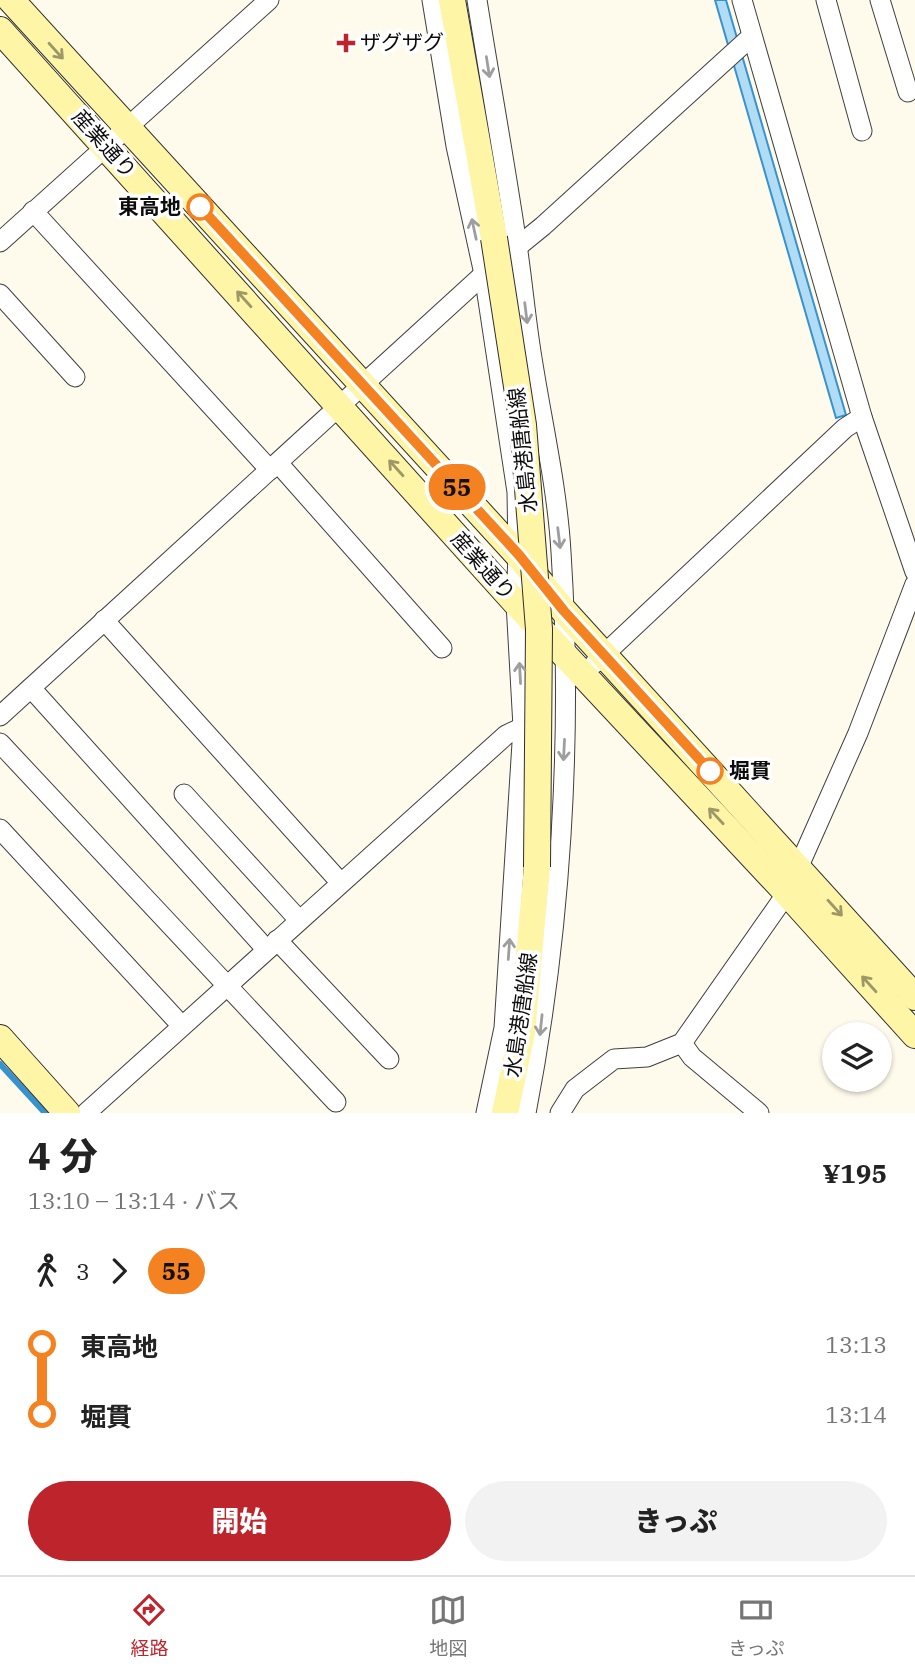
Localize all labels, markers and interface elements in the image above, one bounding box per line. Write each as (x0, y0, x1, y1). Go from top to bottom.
place label: ザグザグ (360, 28, 444, 56)
marker: ザグザグ (338, 35, 354, 51)
one-way arrow (48, 42, 65, 59)
one-way arrow (482, 55, 495, 78)
street label: 産業通り (66, 103, 143, 184)
place label: 東高地 (118, 192, 181, 220)
marker: 東高地 (187, 194, 213, 220)
one-way arrow (467, 218, 480, 241)
one-way arrow (236, 290, 252, 308)
one-way arrow (520, 301, 533, 324)
street label: 水島港唐船線 (501, 386, 543, 514)
one-way arrow (388, 460, 405, 477)
line badge: 55 (426, 464, 489, 510)
text: 55 (443, 471, 471, 503)
street label: 産業通り (445, 525, 522, 606)
one-way arrow (553, 526, 566, 549)
one-way arrow (513, 662, 526, 685)
one-way arrow (558, 738, 571, 761)
place label: 堀貫 (729, 756, 771, 784)
marker: 堀貫 (697, 758, 723, 784)
one-way arrow (707, 808, 724, 825)
one-way arrow (827, 899, 843, 917)
one-way arrow (503, 938, 516, 961)
street label: 水島港唐船線 (497, 951, 543, 1079)
one-way arrow (861, 975, 877, 993)
one-way arrow (535, 1013, 548, 1036)
map controls (822, 1022, 892, 1092)
button: layers (822, 1022, 892, 1092)
text: 4 分 (28, 1131, 98, 1180)
text: ¥195 (822, 1156, 887, 1190)
text: 13:10 – 13:14 · バス (28, 1185, 240, 1215)
icon: walk (28, 1252, 66, 1290)
icon: forward (100, 1252, 138, 1290)
text: 55 (162, 1255, 191, 1287)
text: 3 (76, 1256, 90, 1286)
text: 東高地 (80, 1329, 158, 1363)
text: 13:13 (825, 1329, 887, 1359)
text: 堀貫 (80, 1399, 132, 1433)
text: 13:14 (825, 1399, 887, 1429)
button: 開始 (28, 1481, 451, 1561)
button: きっぷ (465, 1481, 887, 1561)
tab: 経路 (130, 1591, 168, 1660)
tab: 地図 (429, 1591, 467, 1660)
tab: きっぷ (728, 1591, 785, 1660)

